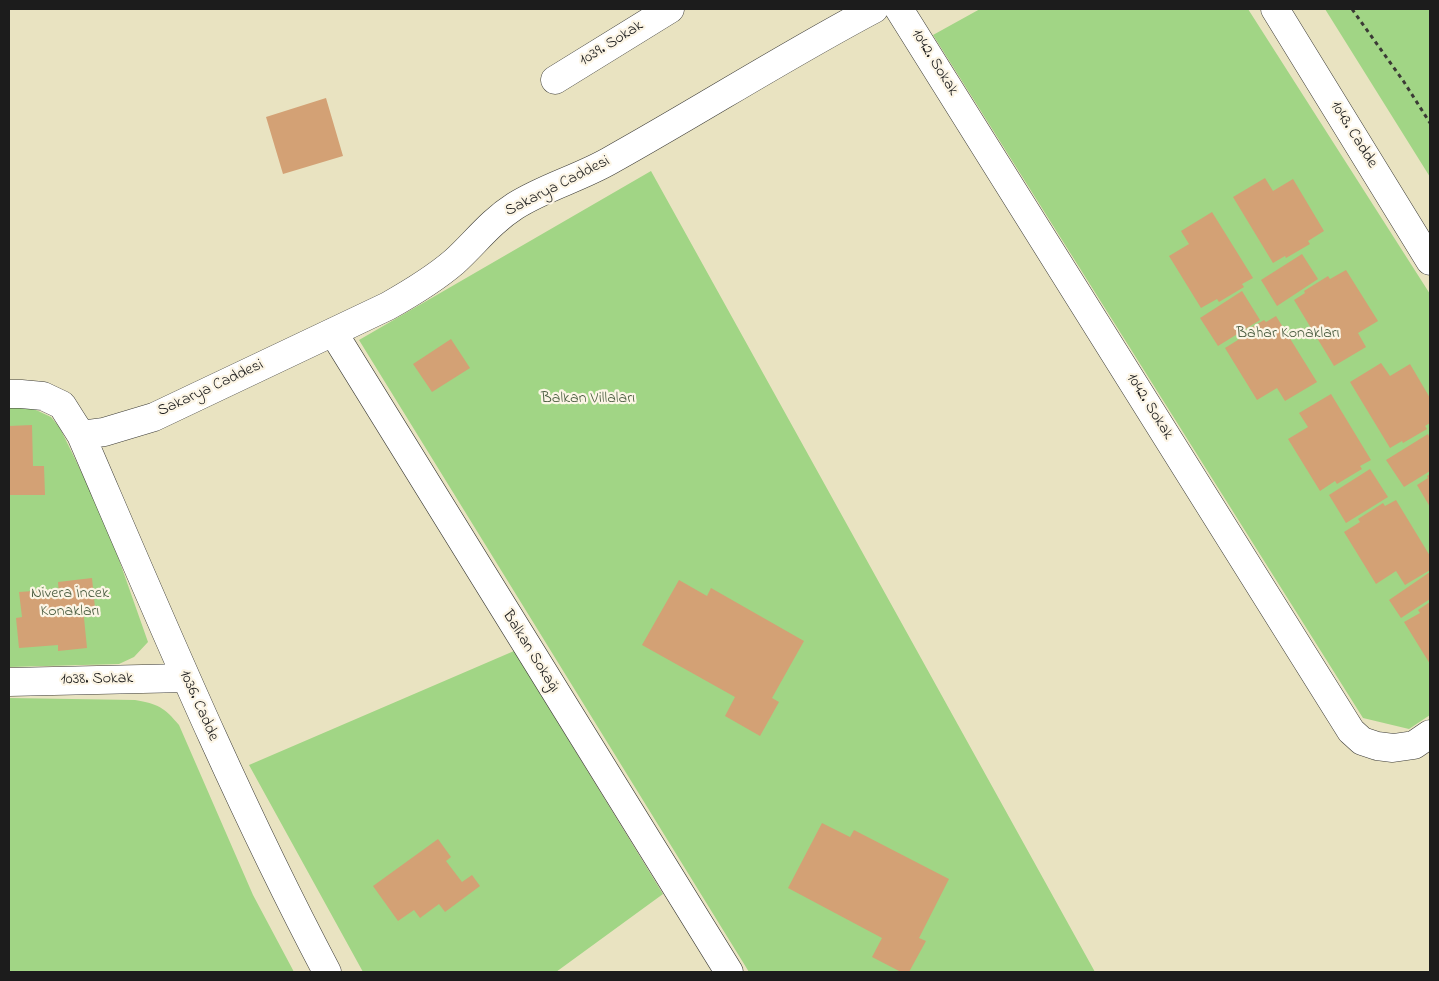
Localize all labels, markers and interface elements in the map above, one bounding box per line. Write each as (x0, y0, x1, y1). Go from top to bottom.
street label: 1039. Sokak (577, 17, 647, 71)
street label: 1042. Sokak (906, 26, 962, 100)
street label: 1043. Cadde (1325, 98, 1381, 172)
street label: Sakarya Caddesi (503, 152, 613, 222)
park label: Bahar Konakları (1236, 324, 1340, 344)
street label: Sakarya Caddesi (155, 356, 267, 422)
street label: 1042. Sokak (1121, 370, 1177, 444)
park label: Balkan Villaları (541, 389, 635, 409)
park label: Nivera İncek Konakları (31, 584, 109, 622)
street label: Balkan Sokağı (497, 607, 563, 697)
street label: 1036. Cadde (174, 668, 222, 744)
street label: 1038. Sokak (61, 670, 133, 690)

